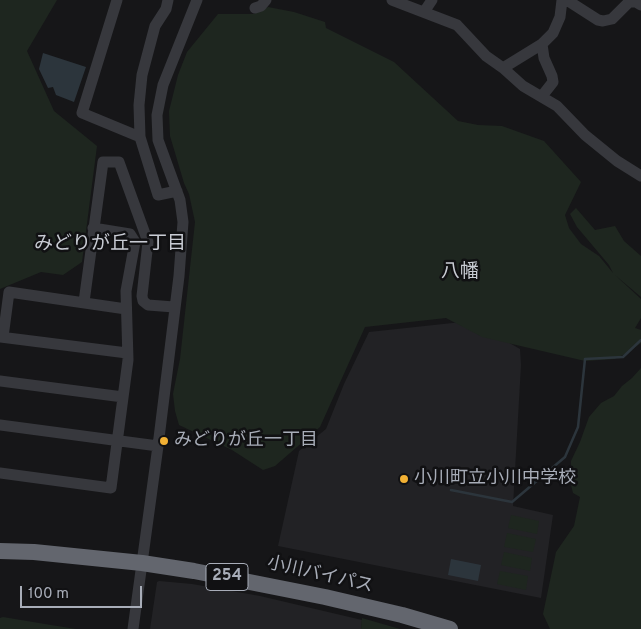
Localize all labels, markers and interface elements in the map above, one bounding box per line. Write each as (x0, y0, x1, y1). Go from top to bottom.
district label: みどりが丘一丁目 (34, 234, 186, 256)
district label: 八幡 (441, 262, 479, 284)
place label: みどりが丘一丁目 (174, 430, 318, 452)
marker: みどりが丘一丁目 (158, 435, 170, 447)
place label: 小川町立小川中学校 (414, 468, 576, 490)
marker: 小川町立小川中学校 (398, 473, 410, 485)
street label: 小川バイパス (265, 553, 375, 599)
road number: 254 (206, 564, 248, 590)
scale bar (22, 576, 145, 608)
text: 100 m (28, 585, 69, 604)

